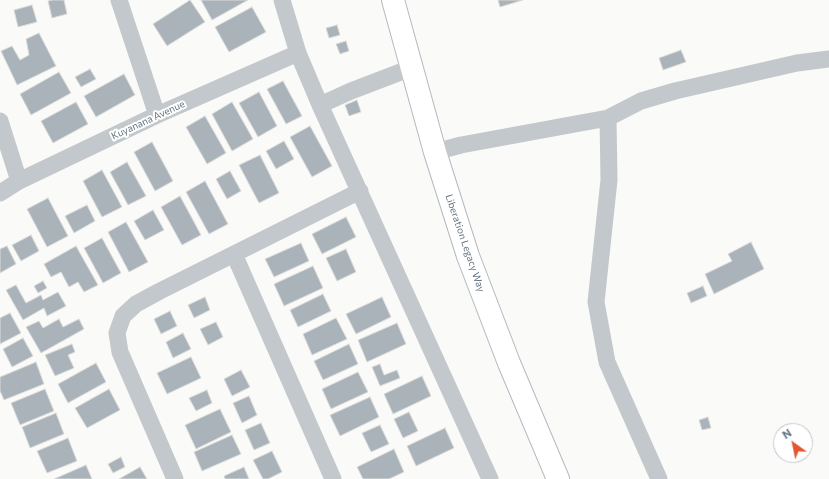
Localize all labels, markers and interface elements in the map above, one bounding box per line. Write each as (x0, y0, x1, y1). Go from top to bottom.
street label: Kuyanana Avenue (109, 98, 187, 142)
street label: Liberation Legacy Way (443, 193, 487, 293)
north arrow (773, 423, 813, 463)
text: N (780, 426, 794, 441)

